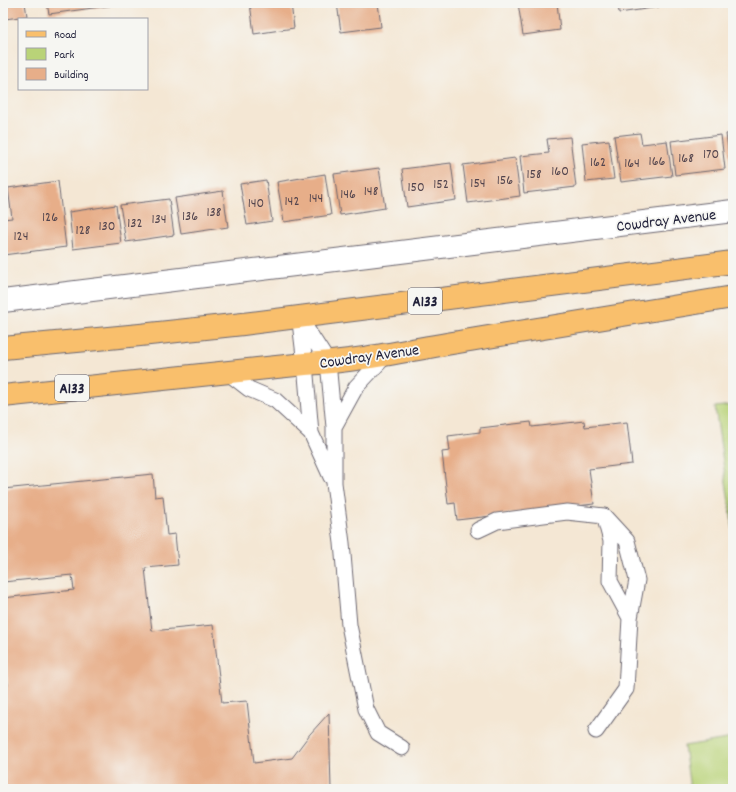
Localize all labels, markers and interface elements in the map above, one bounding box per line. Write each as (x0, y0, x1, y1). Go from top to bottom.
legend (18, 18, 148, 90)
text: Road (54, 27, 76, 44)
text: Park (54, 47, 75, 64)
text: Building (54, 67, 89, 84)
house number: 170 (703, 145, 719, 165)
house number: 168 (678, 149, 694, 169)
house number: 166 (649, 152, 666, 172)
house number: 162 (590, 153, 606, 173)
house number: 164 (624, 154, 640, 174)
house number: 160 (551, 162, 569, 182)
house number: 158 (526, 165, 542, 185)
house number: 156 (497, 171, 513, 191)
house number: 154 (470, 174, 486, 194)
house number: 152 (433, 175, 449, 195)
house number: 150 (407, 178, 425, 198)
house number: 148 (364, 182, 379, 202)
house number: 146 (340, 185, 356, 205)
house number: 144 (309, 189, 323, 209)
house number: 142 (285, 192, 300, 212)
house number: 140 (248, 194, 264, 214)
house number: 138 (207, 203, 222, 223)
street label: Cowdray Avenue (615, 204, 717, 239)
house number: 136 (182, 207, 198, 227)
house number: 126 (42, 208, 58, 228)
house number: 134 (151, 210, 167, 230)
house number: 132 (127, 214, 143, 234)
house number: 130 (99, 217, 115, 237)
house number: 128 (76, 221, 91, 241)
house number: 124 (14, 227, 29, 247)
road number: A133 (408, 288, 442, 314)
street label: Cowdray Avenue (318, 339, 421, 376)
road number: A133 (55, 375, 89, 401)

